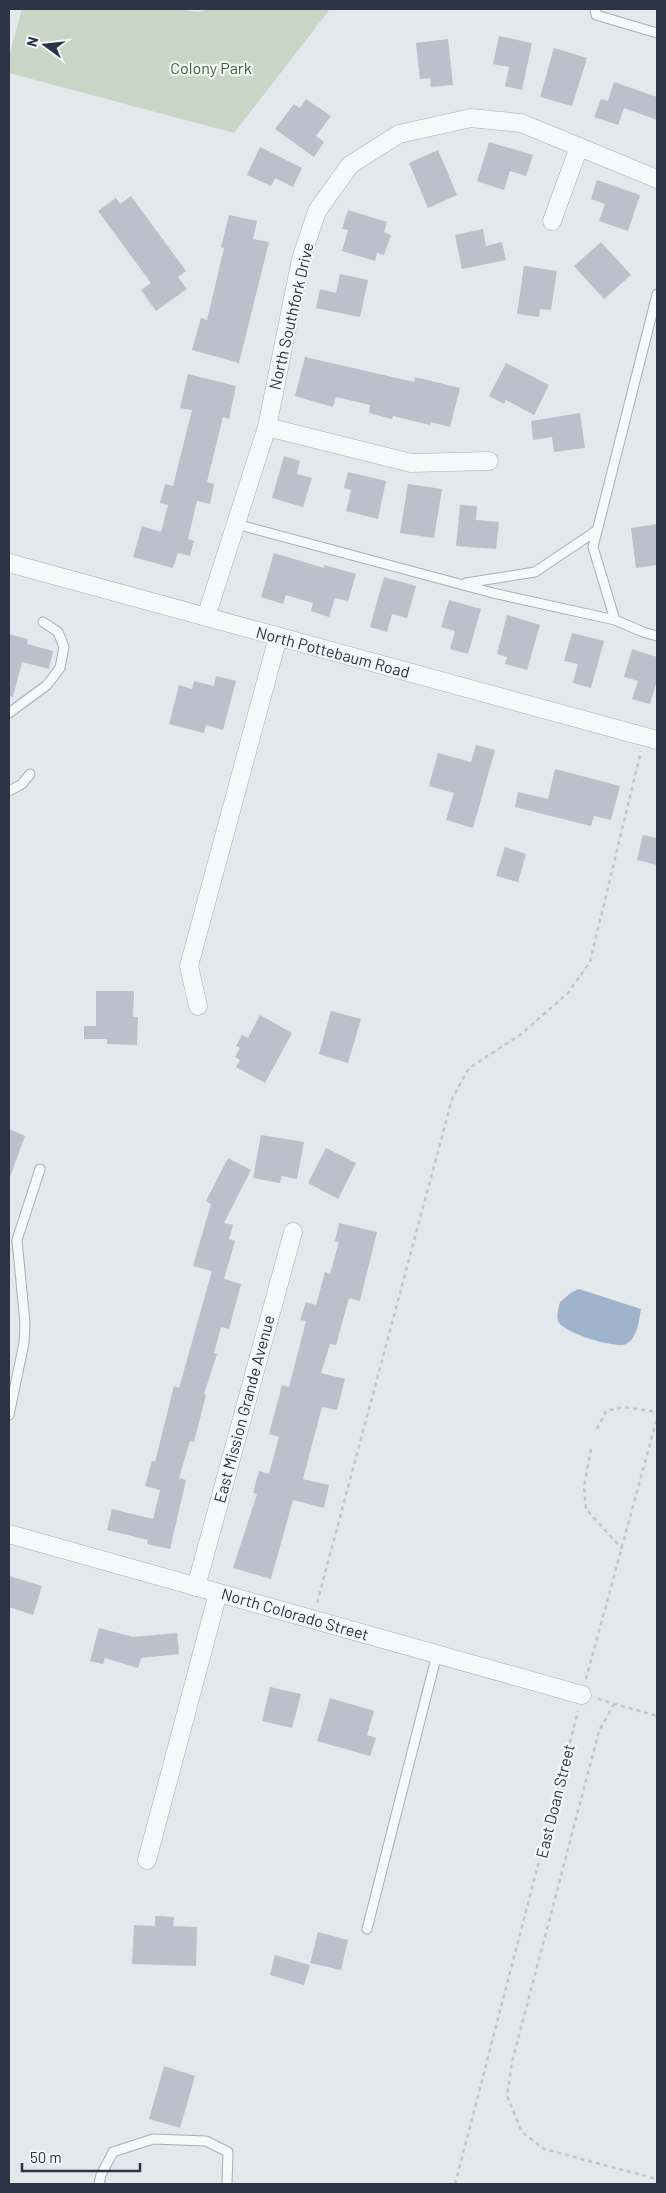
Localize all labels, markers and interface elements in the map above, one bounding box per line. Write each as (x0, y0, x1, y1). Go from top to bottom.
north arrow (20, 20, 70, 70)
text: N (23, 35, 41, 48)
park label: Colony Park (170, 58, 252, 77)
street label: North Southfork Drive (264, 240, 317, 391)
street label: North Pottebaum Road (254, 622, 412, 681)
street label: East Mission Grande Avenue (209, 1313, 278, 1505)
street label: North Colorado Street (219, 1583, 371, 1644)
street label: East Doan Street (531, 1742, 578, 1860)
scale bar (22, 2140, 140, 2172)
text: 50 m (30, 2148, 62, 2166)

